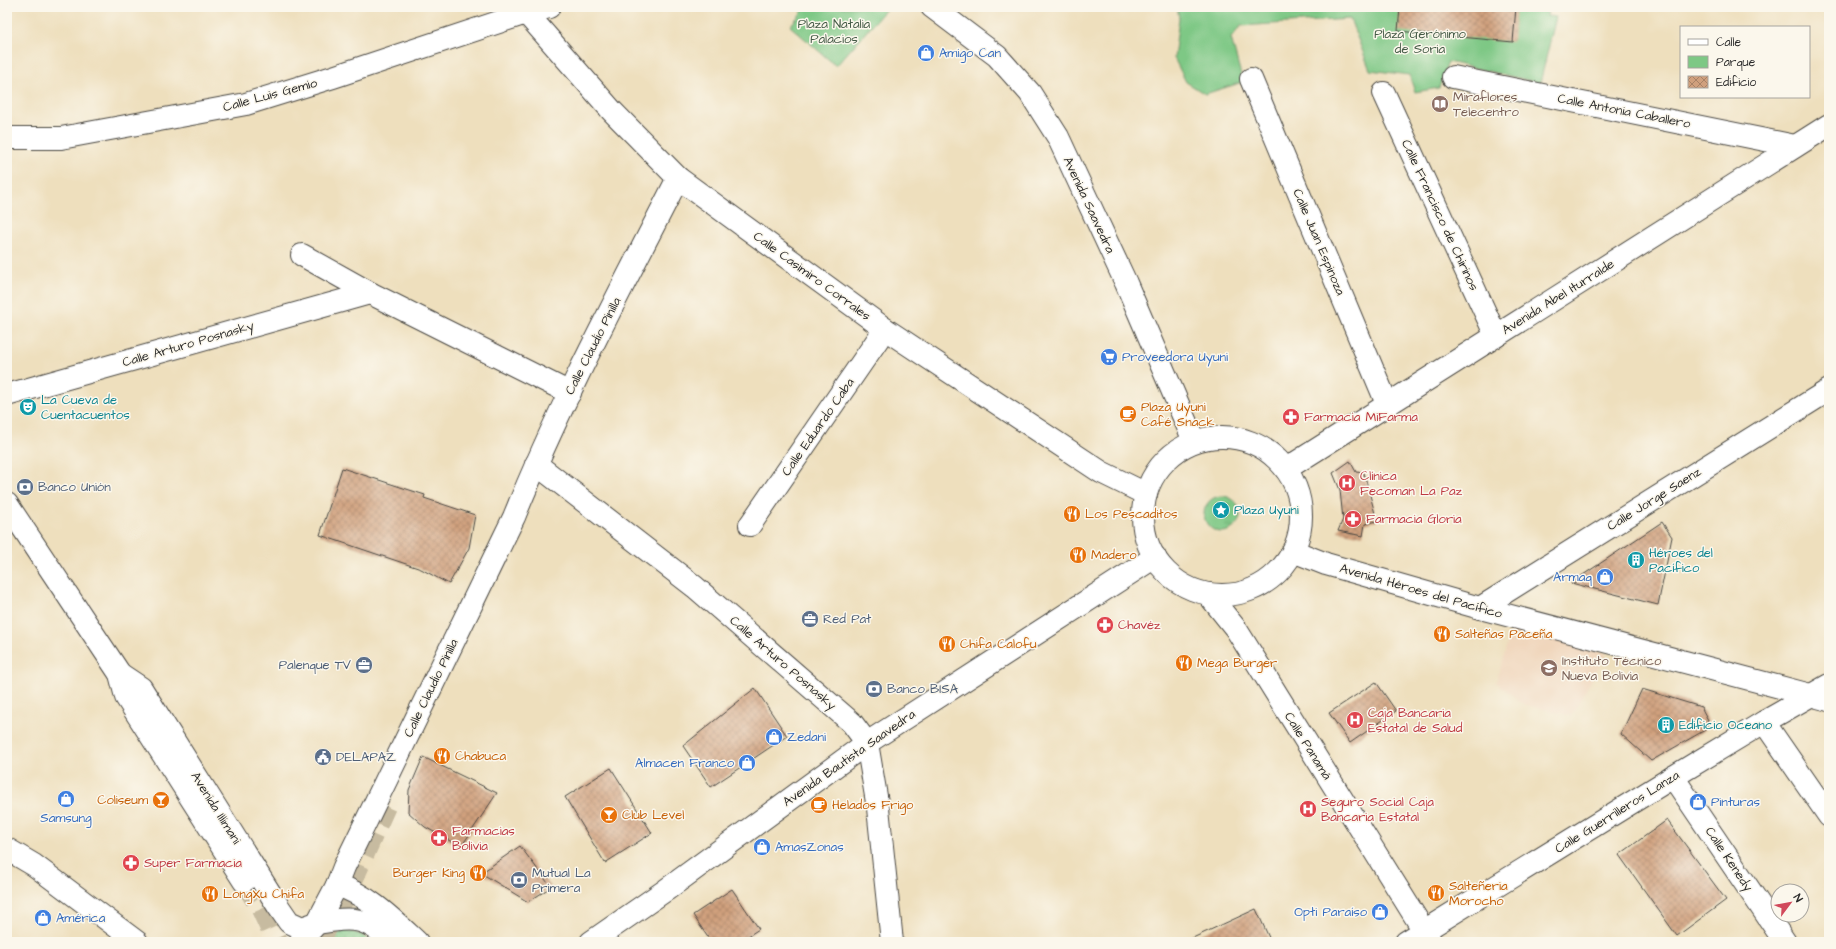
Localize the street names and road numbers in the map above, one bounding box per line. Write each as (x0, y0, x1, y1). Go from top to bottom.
street label: Calle Luis Gemio (221, 74, 320, 116)
street label: Calle Antonia Caballero (1556, 89, 1693, 133)
street label: Calle Francisco de Chirinos (1397, 136, 1483, 294)
street label: Avenida Saavedra (1059, 154, 1119, 257)
street label: Calle Juan Espinoza (1288, 186, 1350, 298)
street label: Calle Casimiro Corrales (750, 227, 875, 325)
street label: Avenida Abel Iturralde (1498, 255, 1618, 339)
street label: Calle Claudio Pinilla (561, 294, 626, 398)
street label: Calle Arturo Posnasky (120, 317, 256, 372)
street label: Calle Eduardo Caba (777, 374, 859, 480)
street label: Calle Jorge Saenz (1604, 463, 1705, 536)
street label: Avenida Héroes del Pacífico (1338, 559, 1505, 623)
street label: Calle Arturo Posnasky (725, 612, 840, 715)
street label: Calle Claudio Pinilla (399, 636, 463, 740)
street label: Avenida Bautista Saavedra (779, 705, 919, 811)
street label: Calle Panamá (1280, 709, 1336, 784)
street label: Calle Guerrilleros Lanza (1551, 766, 1683, 858)
street label: Avenida Illimani (187, 768, 245, 848)
street label: Calle Kenedy (1700, 823, 1757, 895)

